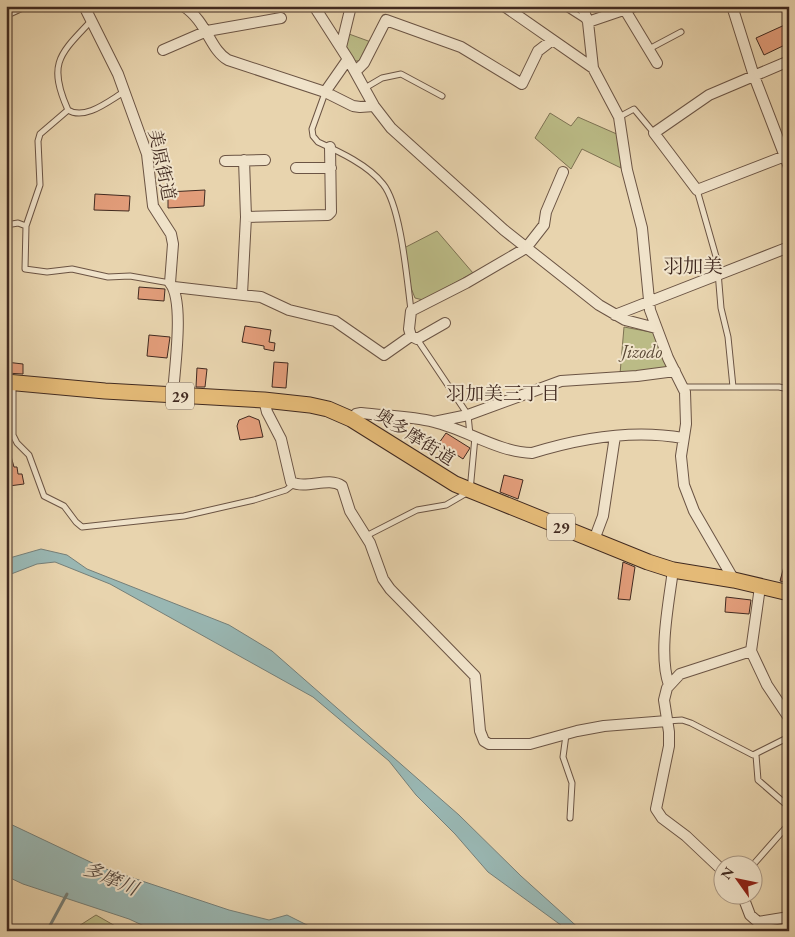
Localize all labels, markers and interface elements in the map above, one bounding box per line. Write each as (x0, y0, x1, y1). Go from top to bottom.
street label: 美原街道 (144, 127, 181, 203)
district label: 羽加美 (663, 253, 723, 279)
park label: Jizodo (618, 340, 662, 363)
district label: 羽加美三丁目 (446, 381, 560, 406)
road number: 29 (166, 382, 194, 410)
street label: 奥多摩街道 (371, 403, 460, 470)
road number: 29 (547, 514, 575, 540)
north arrow (712, 854, 762, 904)
water label: 多摩川 (80, 856, 144, 902)
text: N (716, 863, 738, 883)

